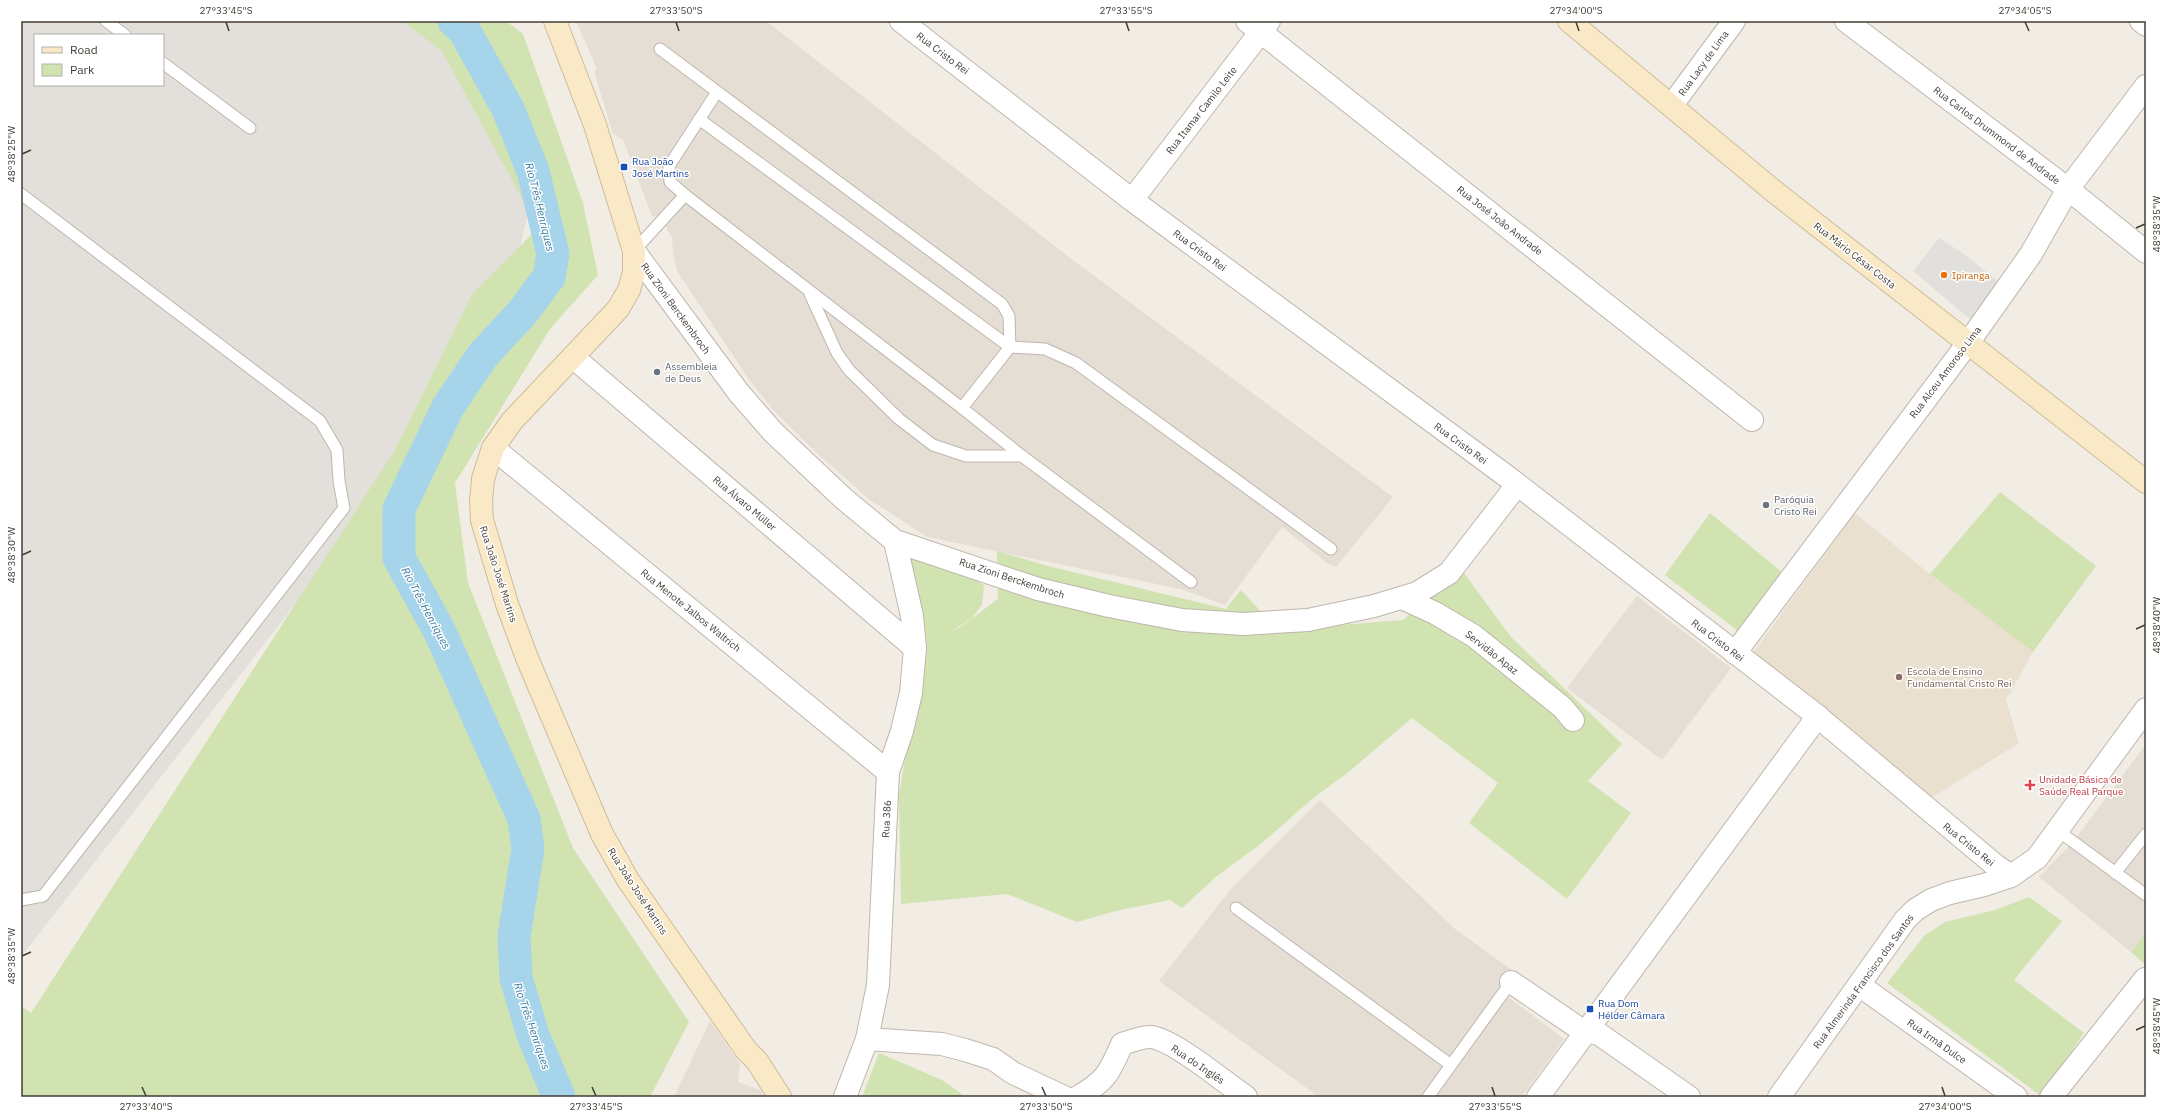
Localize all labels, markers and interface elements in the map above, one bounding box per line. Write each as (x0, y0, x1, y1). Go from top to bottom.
text: 27°33'45"S (199, 4, 253, 17)
text: 27°33'50"S (649, 4, 703, 17)
text: 27°33'55"S (1099, 4, 1153, 17)
text: 27°34'00"S (1549, 4, 1603, 17)
text: 27°34'05"S (1998, 4, 2052, 17)
street label: Rua Lacy de Lima (1675, 27, 1732, 99)
street label: Rua Cristo Rei (914, 29, 972, 77)
legend (34, 34, 164, 86)
text: Road (70, 42, 98, 57)
text: Park (70, 62, 95, 77)
street label: Rua Itamar Camilo Leite (1163, 63, 1240, 157)
street label: Rua Carlos Drummond de Andrade (1931, 83, 2063, 188)
text: 48°38'25"W (5, 126, 18, 182)
place label: Rua João José Martins (632, 155, 689, 180)
water label: Rio Três Henriques (522, 161, 558, 253)
marker: Rua João José Martins (619, 162, 629, 172)
street label: Rua José João Andrade (1454, 183, 1546, 258)
text: 48°38'35"W (2150, 196, 2163, 252)
street label: Rua Mário César Costa (1811, 219, 1899, 292)
street label: Rua Cristo Rei (1171, 227, 1229, 274)
street label: Rua Zioni Berckembroch (638, 260, 713, 357)
place label: Ipiranga (1952, 269, 1990, 282)
marker: Ipiranga (1939, 270, 1949, 280)
street label: Rua Alceu Amoroso Lima (1907, 323, 1985, 421)
place label: Assembleia de Deus (665, 360, 718, 385)
marker: Assembleia de Deus (652, 367, 662, 377)
street label: Rua Cristo Rei (1432, 420, 1490, 467)
street label: Rua Álvaro Müller (710, 473, 779, 534)
place label: Paróquia Cristo Rei (1774, 493, 1817, 518)
marker: Paróquia Cristo Rei (1761, 500, 1771, 510)
street label: Rua João José Martins (477, 524, 520, 624)
text: 48°38'30"W (5, 527, 18, 583)
street label: Rua Zioni Berckembroch (958, 555, 1066, 602)
water label: Rio Três Henriques (398, 565, 454, 651)
street label: Rua Menote Jalbos Waltrich (638, 566, 743, 655)
text: 48°38'40"W (2150, 597, 2163, 653)
street label: Rua Cristo Rei (1689, 616, 1747, 664)
street label: Servidão Apaz (1463, 628, 1521, 677)
place label: Escola de Ensino Fundamental Cristo Rei (1907, 665, 2012, 690)
marker: Escola de Ensino Fundamental Cristo Rei (1894, 672, 1904, 682)
place label: Unidade Básica de Saúde Real Parque (2039, 773, 2124, 798)
marker: Unidade Básica de Saúde Real Parque (2024, 779, 2036, 791)
street label: Rua 386 (879, 800, 894, 838)
street label: Rua Cristo Rei (1940, 820, 1997, 869)
street label: Rua João José Martins (605, 845, 671, 937)
street label: Rua Almerinda Francisco dos Santos (1810, 911, 1917, 1051)
text: 48°38'35"W (5, 928, 18, 984)
water label: Rio Três Henriques (511, 981, 553, 1071)
place label: Rua Dom Hélder Câmara (1598, 997, 1666, 1022)
text: 48°38'45"W (2150, 998, 2163, 1054)
marker: Rua Dom Hélder Câmara (1585, 1004, 1595, 1014)
street label: Rua Irmã Dulce (1905, 1016, 1969, 1067)
street label: Rua do Inglês (1169, 1042, 1227, 1087)
text: 27°33'40"S (119, 1100, 173, 1113)
text: 27°33'45"S (569, 1100, 623, 1113)
text: 27°33'50"S (1019, 1100, 1073, 1113)
text: 27°33'55"S (1468, 1100, 1522, 1113)
text: 27°34'00"S (1918, 1100, 1972, 1113)

